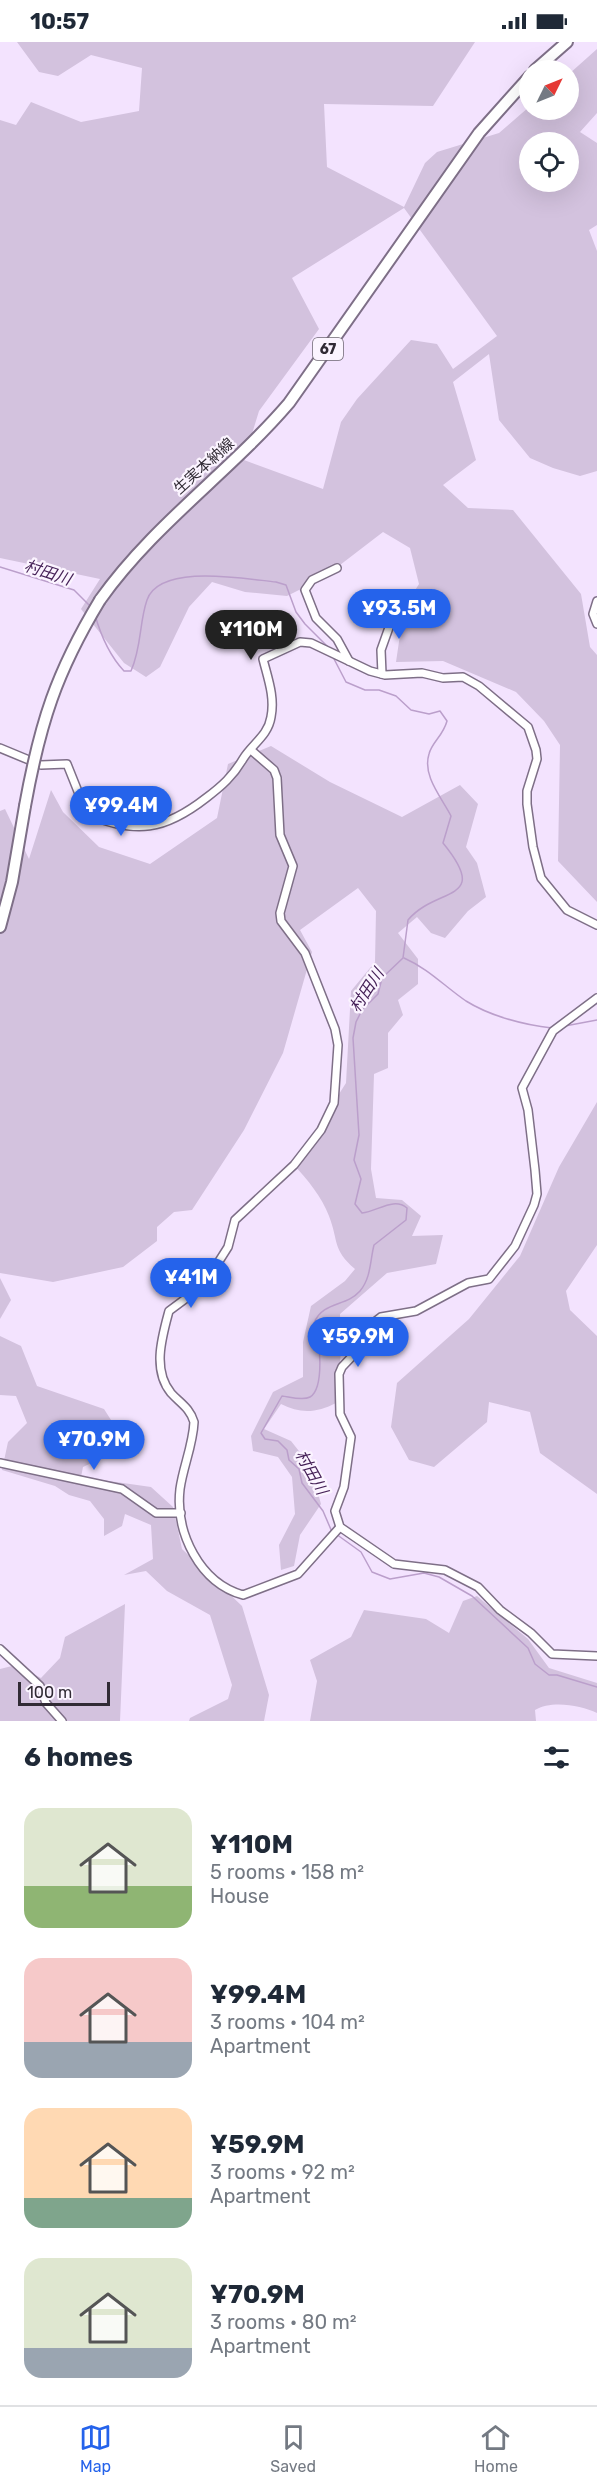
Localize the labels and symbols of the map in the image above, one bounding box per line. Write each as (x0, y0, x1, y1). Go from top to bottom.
north arrow (519, 60, 579, 120)
road number: 67 (313, 338, 343, 360)
street label: 生実本納線 (170, 434, 238, 498)
water label: 村田川 (22, 556, 76, 590)
pin: ¥93.5M (350, 589, 448, 640)
pin: ¥110M (209, 610, 293, 661)
pin: ¥99.4M (72, 786, 170, 837)
water label: 村田川 (345, 963, 389, 1016)
pin: ¥41M (155, 1258, 227, 1309)
pin: ¥59.9M (309, 1317, 407, 1368)
pin: ¥70.9M (45, 1420, 143, 1471)
water label: 村田川 (292, 1447, 332, 1500)
scale bar (18, 1679, 110, 1706)

